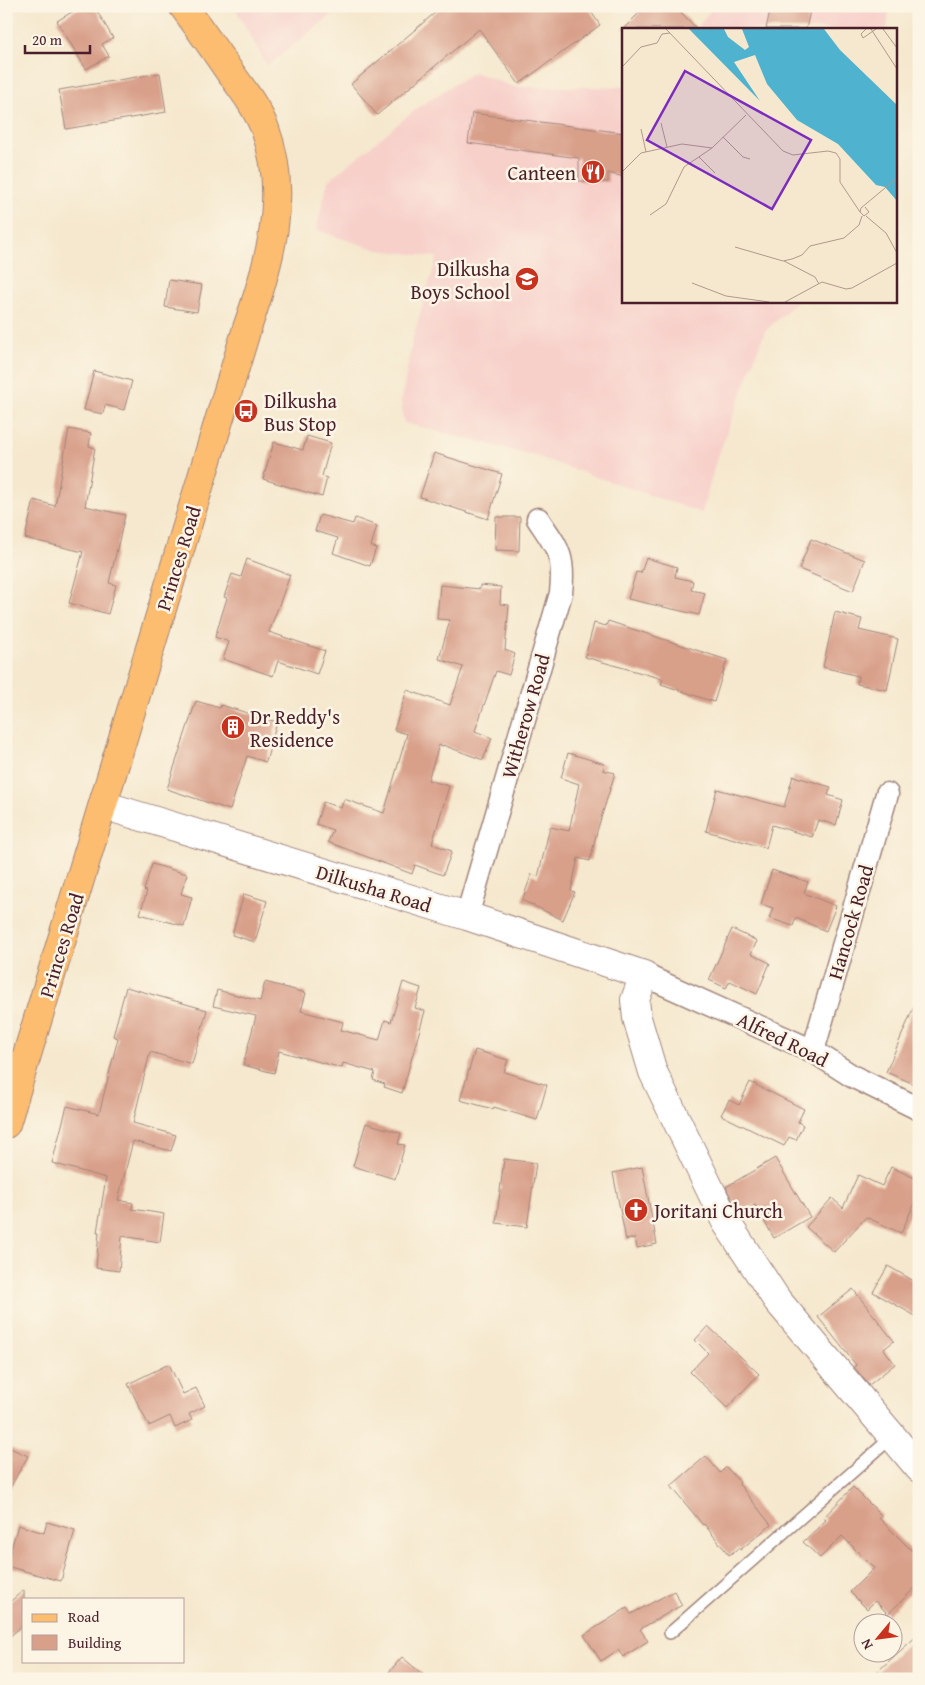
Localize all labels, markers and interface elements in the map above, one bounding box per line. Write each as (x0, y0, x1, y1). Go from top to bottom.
scale bar (25, 22, 90, 54)
inset map (622, 28, 898, 302)
text: 20 m (32, 29, 63, 50)
place label: Canteen (507, 158, 576, 187)
restaurant icon: Canteen (580, 159, 606, 185)
place label: Dilkusha Boys School (411, 254, 511, 306)
school or university icon: Dilkusha Boys School (514, 266, 540, 292)
place label: Dilkusha Bus Stop (264, 386, 338, 438)
bus stop icon: Dilkusha Bus Stop (233, 398, 259, 424)
street label: Princes Road (148, 502, 208, 614)
street label: Witherow Road (493, 650, 557, 782)
place label: Dr Reddy's Residence (250, 702, 340, 754)
building icon: Dr Reddy's Residence (220, 714, 246, 740)
street label: Dilkusha Road (313, 857, 436, 919)
street label: Hancock Road (820, 861, 880, 983)
street label: Princes Road (31, 889, 91, 1001)
street label: Alfred Road (732, 1004, 834, 1074)
place label: Joritani Church (651, 1196, 783, 1225)
church icon: Joritani Church (623, 1197, 649, 1223)
legend (22, 1598, 185, 1662)
text: Road (68, 1606, 99, 1627)
north arrow (852, 1612, 902, 1662)
text: Building (68, 1632, 122, 1653)
text: N (855, 1635, 878, 1653)

